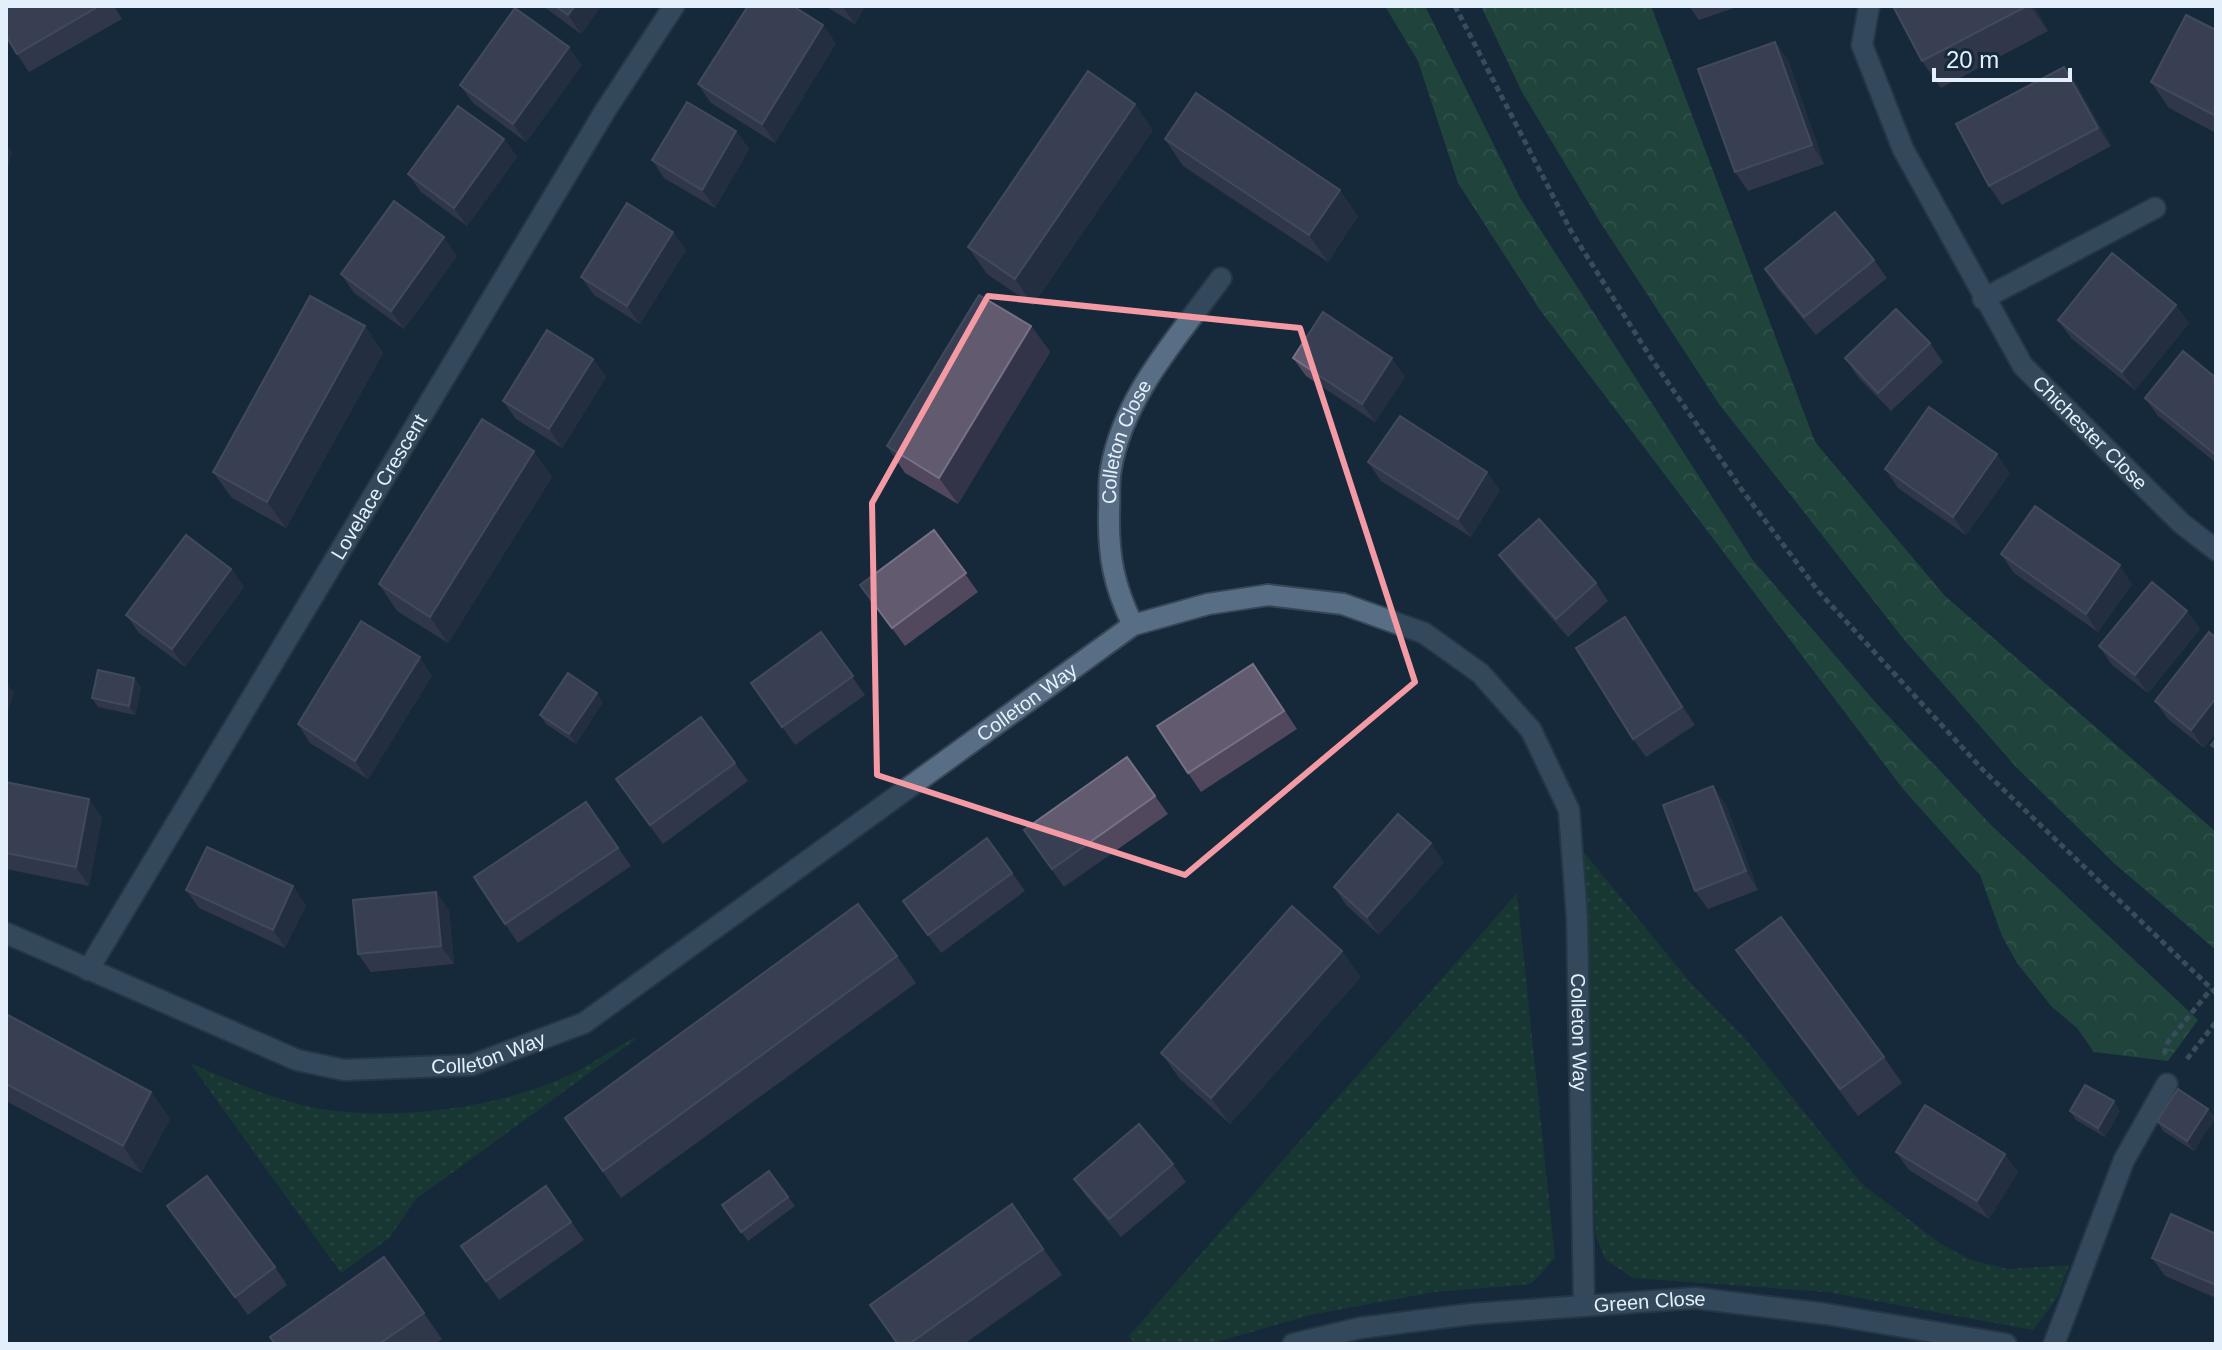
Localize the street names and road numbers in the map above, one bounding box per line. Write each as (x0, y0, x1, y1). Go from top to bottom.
street label: Chichester Close (2028, 371, 2152, 494)
street label: Colleton Close (1098, 376, 1156, 504)
street label: Lovelace Crescent (327, 410, 431, 563)
street label: Colleton Way (972, 658, 1081, 746)
street label: Colleton Way (1567, 973, 1591, 1092)
street label: Colleton Way (431, 1027, 548, 1078)
street label: Green Close (1593, 1287, 1707, 1316)

